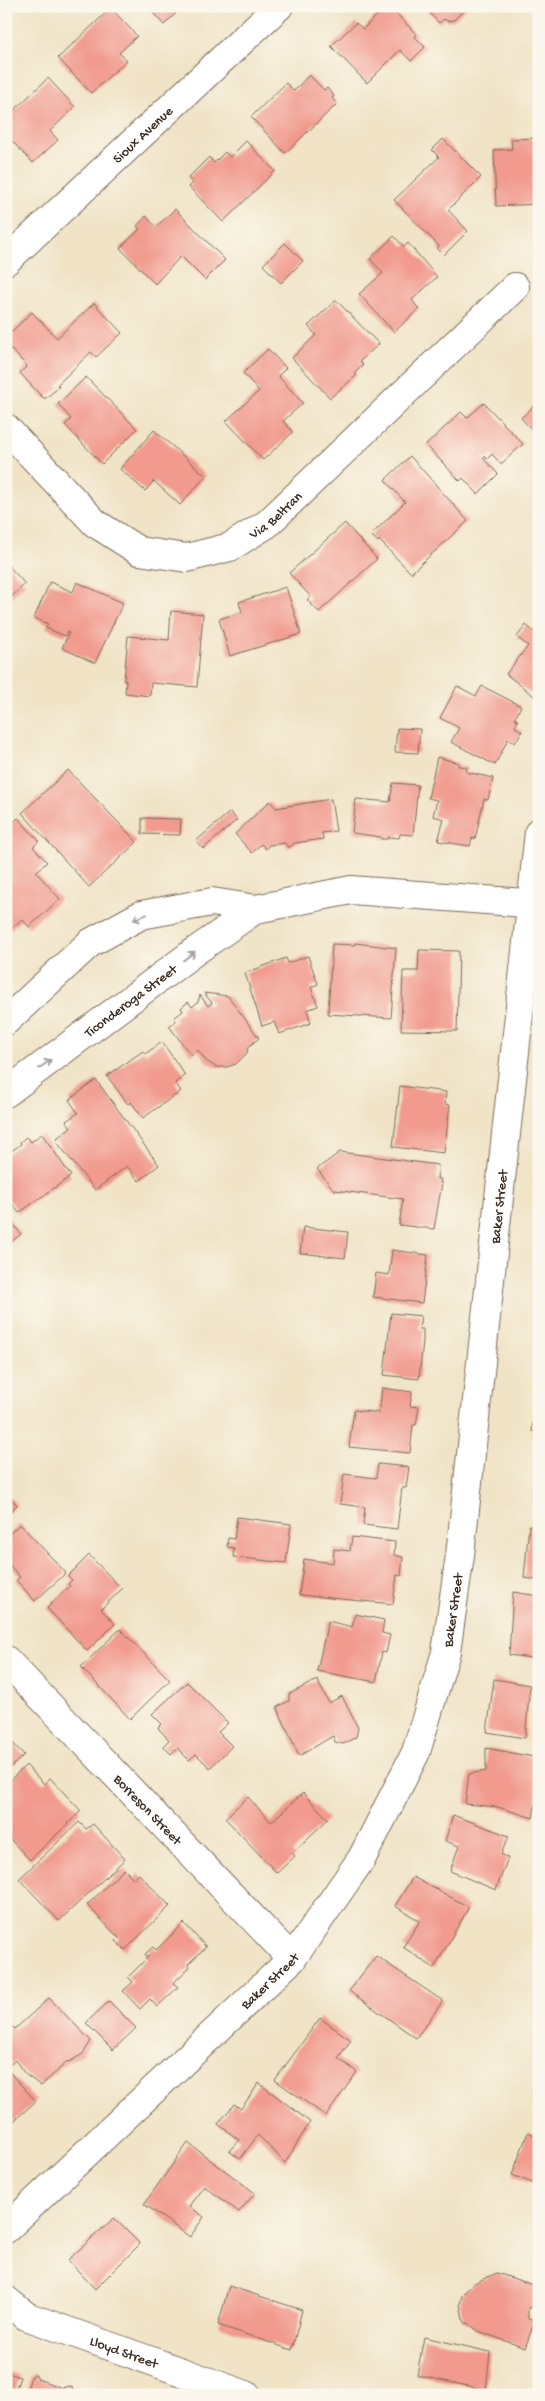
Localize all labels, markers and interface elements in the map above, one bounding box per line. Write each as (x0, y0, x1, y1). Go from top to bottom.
street label: Sioux Avenue (110, 103, 178, 168)
street label: Via Beltran (246, 489, 307, 544)
one-way arrow (133, 913, 148, 922)
one-way arrow (182, 951, 196, 961)
street label: Ticonderoga Street (81, 961, 182, 1043)
one-way arrow (38, 1059, 52, 1069)
street label: Baker Street (488, 1168, 513, 1246)
street label: Baker Street (441, 1571, 468, 1649)
street label: Borreson Street (108, 1771, 185, 1850)
street label: Baker Street (237, 1950, 305, 2015)
street label: Lloyd Street (87, 2334, 161, 2374)

